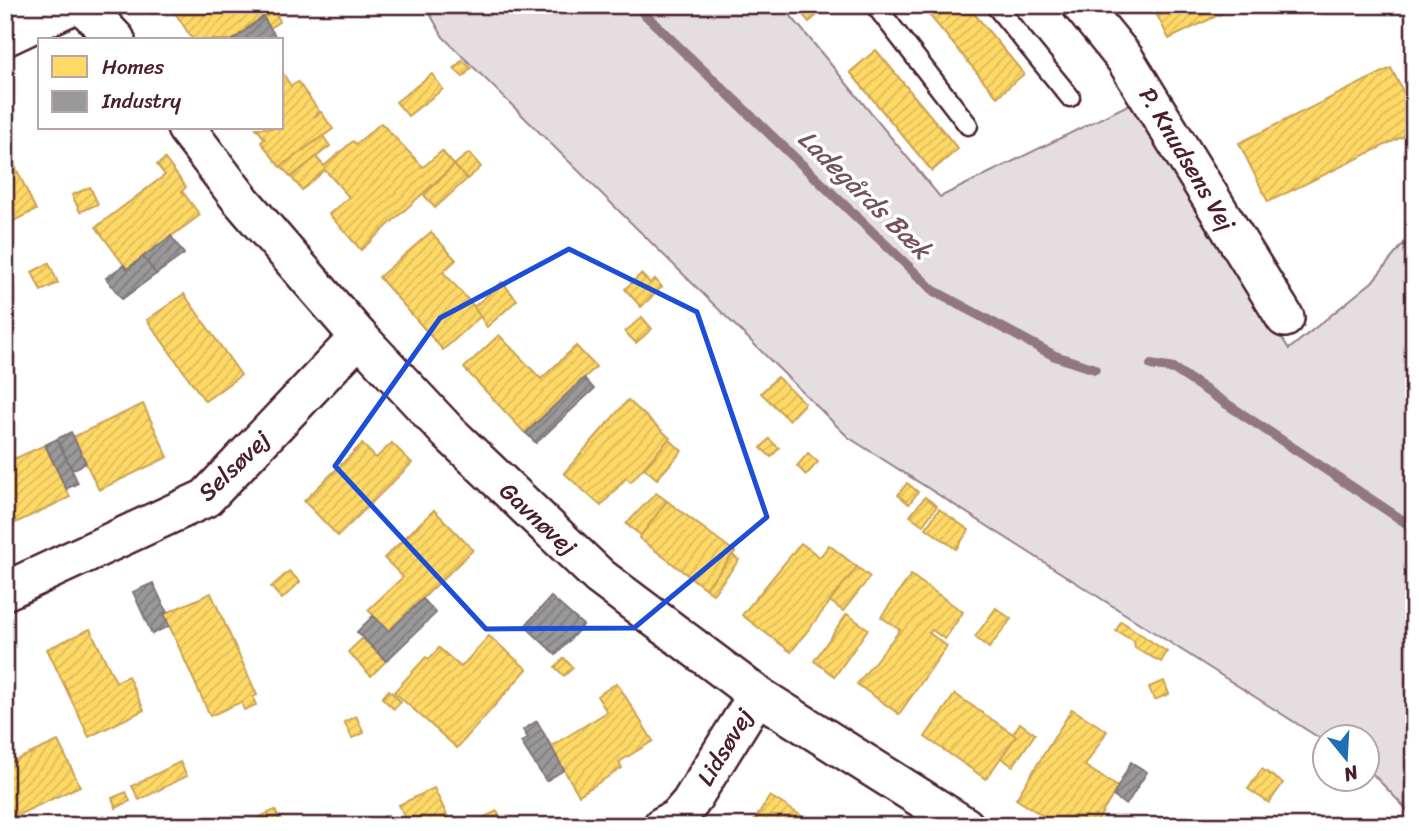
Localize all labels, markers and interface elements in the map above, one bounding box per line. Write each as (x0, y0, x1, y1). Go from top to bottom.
legend (38, 38, 284, 130)
text: Homes (102, 48, 164, 86)
street label: P. Knudsens Vej (1127, 79, 1247, 240)
text: Industry (101, 82, 181, 120)
water label: Ladegårds Bæk (787, 117, 945, 272)
street label: Selsøvej (187, 420, 281, 512)
street label: Gavnøvej (489, 471, 587, 567)
street label: Lidsøvej (685, 700, 765, 794)
north arrow (1310, 722, 1380, 792)
text: N (1339, 756, 1363, 792)

